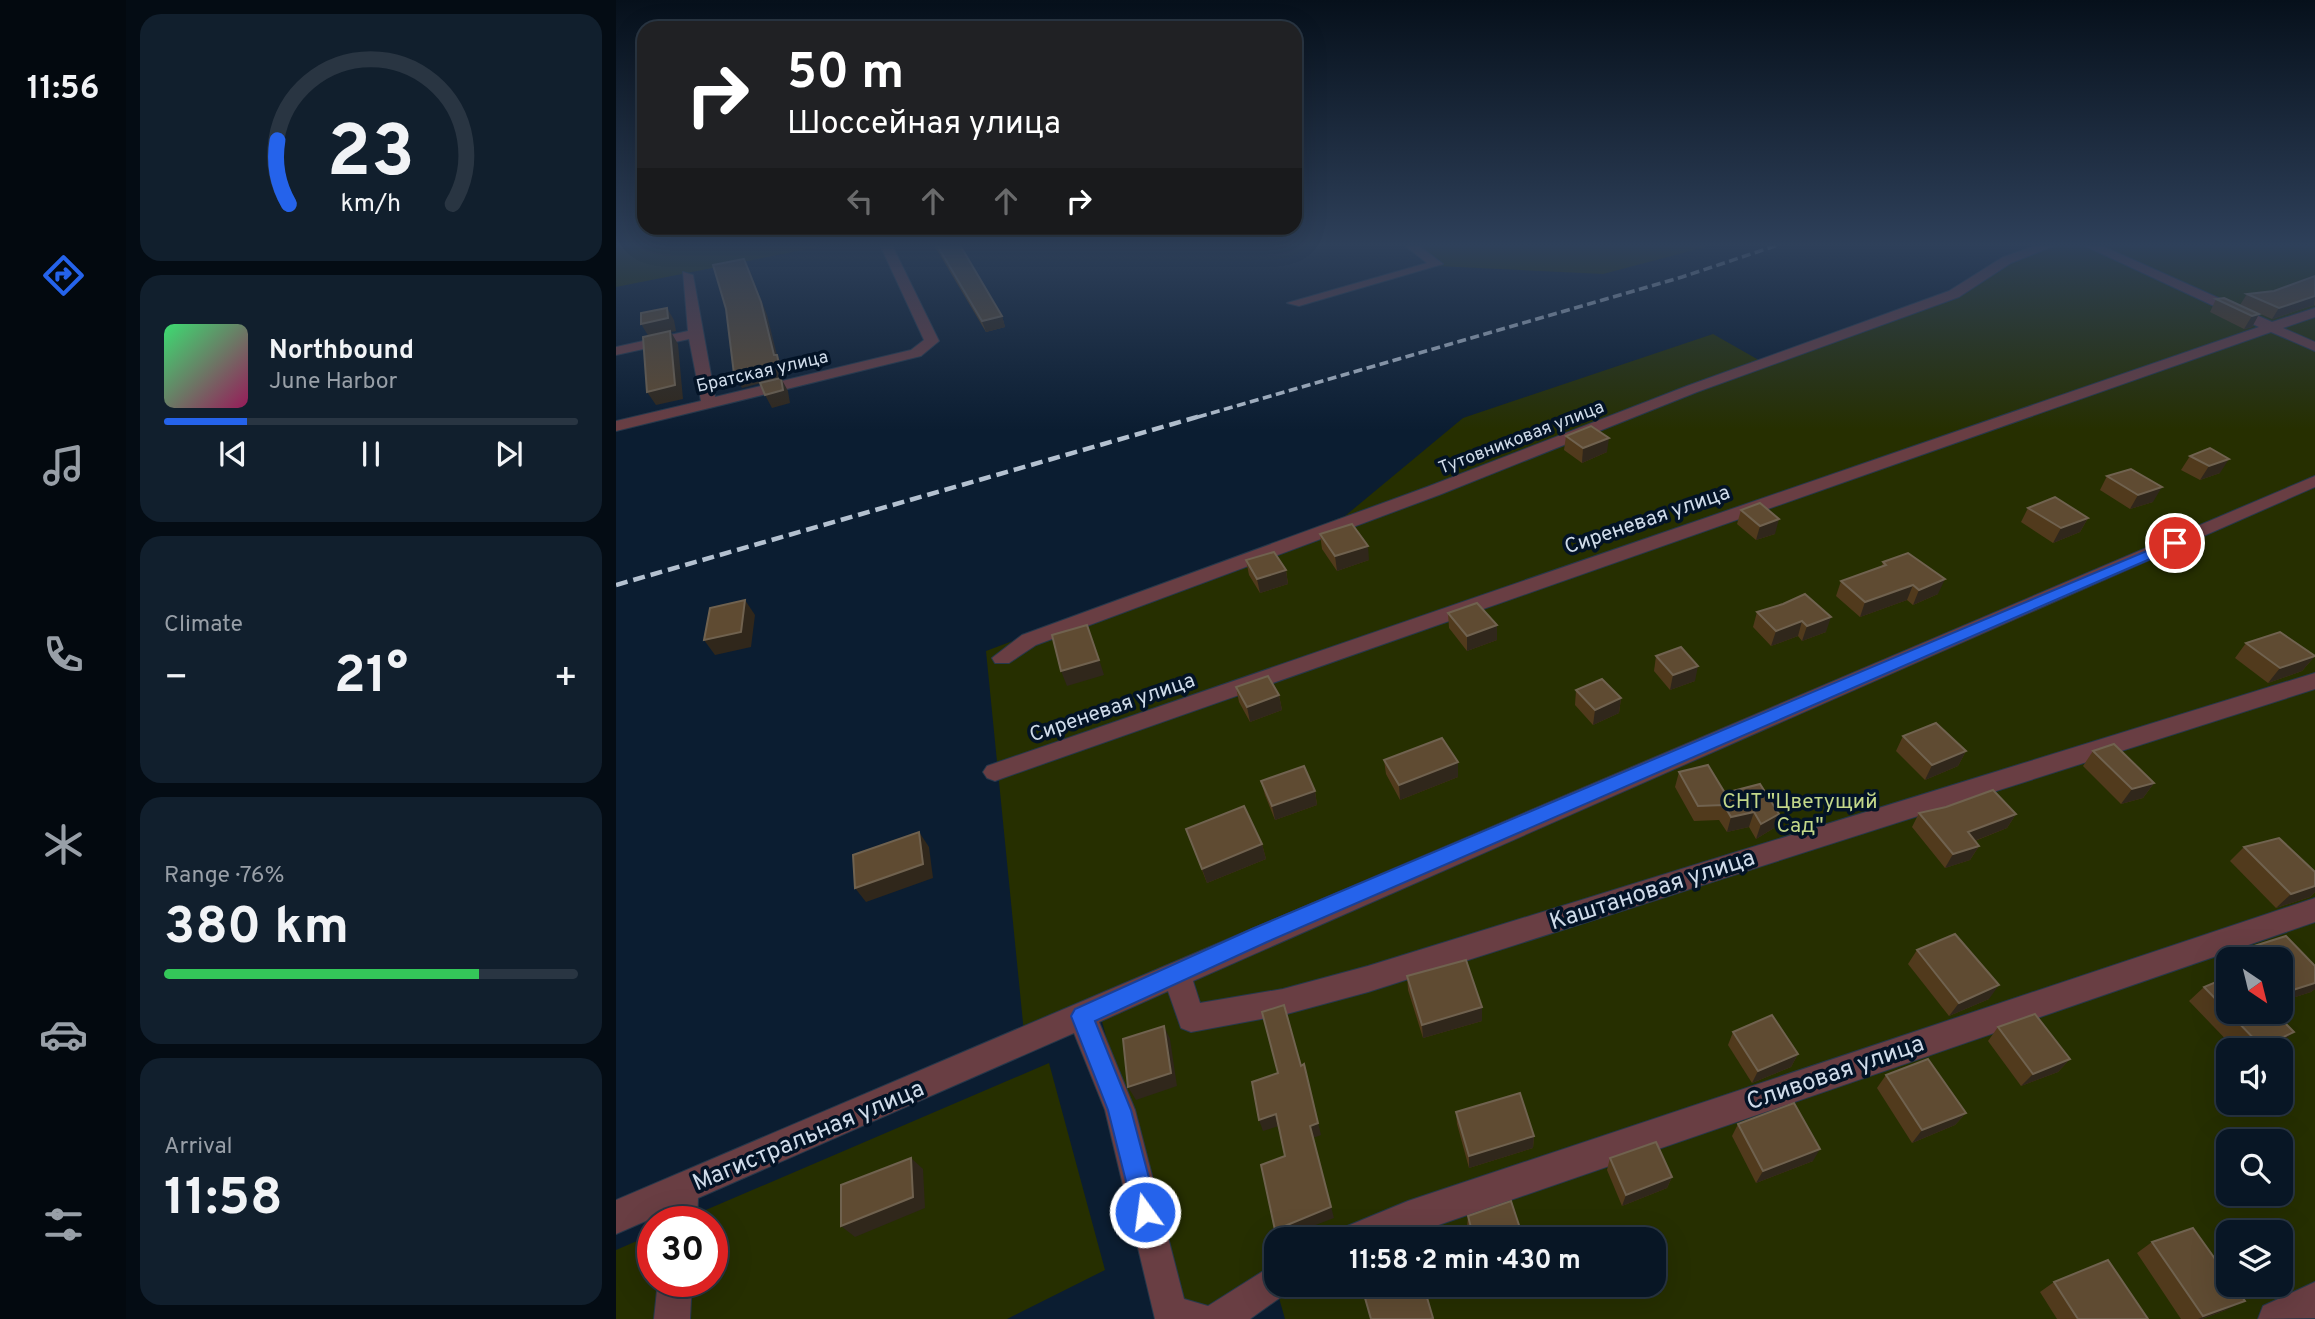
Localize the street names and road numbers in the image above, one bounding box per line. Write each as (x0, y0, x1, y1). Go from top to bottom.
street label: Братская улица (694, 346, 831, 399)
street label: Тутовниковая улица (1435, 396, 1608, 481)
street label: Сиреневая улица (1561, 479, 1734, 561)
street label: Сиреневая улица (1026, 667, 1199, 749)
street label: Каштановая улица (1546, 844, 1759, 938)
street label: Сливовая улица (1743, 1029, 1928, 1118)
street label: Магистральная улица (689, 1074, 929, 1199)

